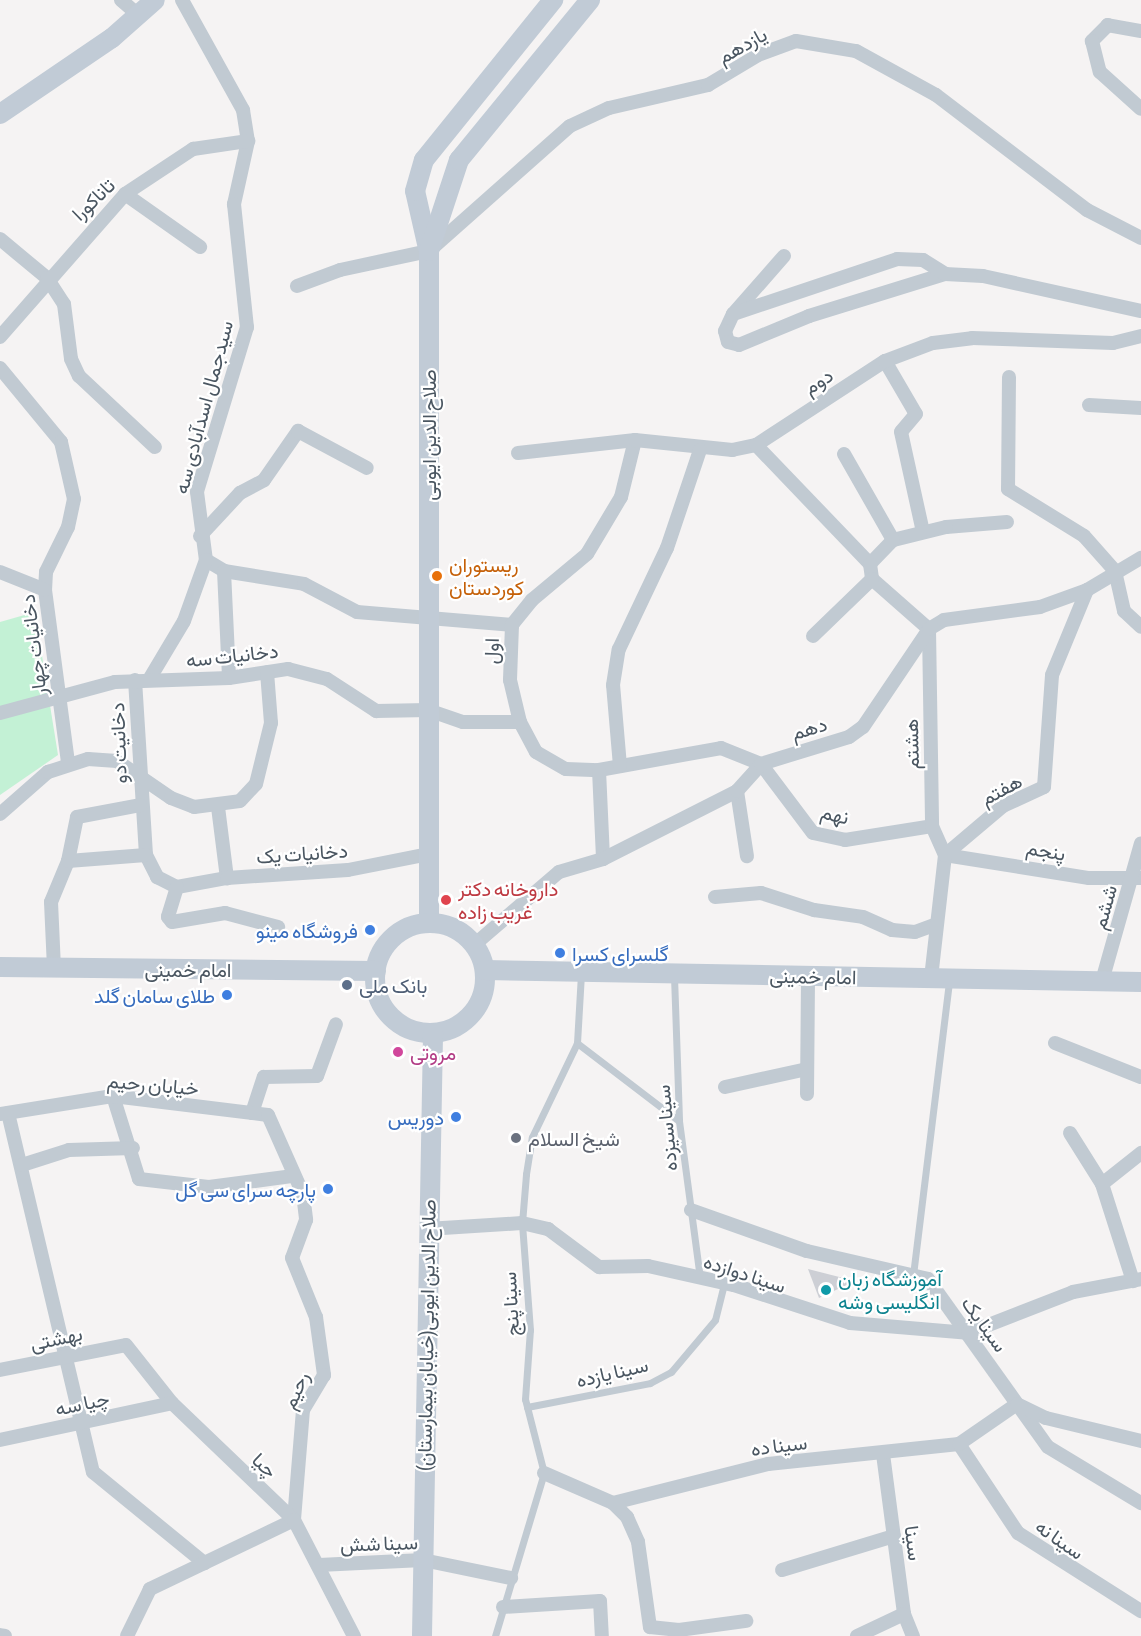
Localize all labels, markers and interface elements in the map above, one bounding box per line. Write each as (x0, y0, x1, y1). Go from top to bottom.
street label: یازدهم (713, 22, 771, 68)
street label: تاناکورا (66, 173, 120, 225)
street label: سیدجمال اسدآبادی سه (168, 318, 238, 496)
street label: دوم (799, 363, 837, 399)
street label: صلاح الدین ایوبی (416, 369, 440, 501)
place label: ریستوران کوردستان (449, 552, 524, 599)
marker: ریستوران کوردستان (430, 569, 444, 583)
street label: دخانیات چهار (15, 593, 51, 697)
street label: اول (479, 637, 503, 665)
street label: دخانیات سه (185, 638, 279, 672)
street label: دخانیت دو (105, 702, 131, 784)
street label: دهم (788, 711, 830, 745)
street label: هشتم (899, 718, 923, 770)
street label: هفتم (976, 768, 1026, 810)
street label: نهم (818, 799, 852, 829)
street label: پنجم (1025, 835, 1067, 865)
street label: دخانیات یک (255, 838, 349, 868)
place label: داروخانه دکتر غریب زاده (458, 876, 558, 923)
street label: ششم (1086, 882, 1122, 932)
marker: داروخانه دکتر غریب زاده (439, 893, 453, 907)
place label: فروشگاه مینو (256, 918, 358, 942)
marker: فروشگاه مینو (363, 923, 377, 937)
place label: گلسرای کسرا (572, 941, 669, 965)
marker: گلسرای کسرا (553, 946, 567, 960)
street label: امام خمینی (144, 957, 232, 981)
street label: امام خمینی (769, 963, 857, 989)
place label: بانک ملی (359, 973, 427, 997)
marker: بانک ملی (340, 978, 354, 992)
place label: طلای سامان گلد (94, 983, 215, 1007)
marker: طلای سامان گلد (220, 988, 234, 1002)
place label: مروتی (410, 1040, 456, 1064)
marker: مروتی (391, 1045, 405, 1059)
street label: خیابان رحیم (106, 1068, 200, 1100)
street label: سینا سیزده (650, 1084, 682, 1172)
place label: دوریس (388, 1105, 444, 1129)
marker: دوریس (449, 1110, 463, 1124)
place label: شیخ السلام (528, 1126, 620, 1150)
marker: شیخ السلام (509, 1131, 523, 1145)
place label: پارچه سرای سی گل (175, 1177, 316, 1201)
marker: پارچه سرای سی گل (321, 1182, 335, 1196)
street label: صلاح الدین ایوبی(خیابان بیمارستان) (412, 1199, 440, 1471)
street label: سینا دوازده (701, 1248, 789, 1298)
place label: آموزشگاه زبان انگلیسی وشه (838, 1266, 942, 1313)
street label: سینا پنج (496, 1271, 524, 1337)
marker: آموزشگاه زبان انگلیسی وشه (819, 1283, 833, 1297)
street label: سینا یک (957, 1292, 1013, 1356)
street label: بهشتی (28, 1321, 84, 1355)
street label: سینا یازده (574, 1352, 650, 1392)
street label: رحیم (276, 1367, 314, 1413)
street label: چیا سه (53, 1386, 111, 1420)
street label: سینا ده (749, 1430, 809, 1460)
street label: چیا (247, 1447, 283, 1483)
street label: سینا نه (1031, 1514, 1089, 1564)
street label: سینا (900, 1524, 928, 1562)
street label: سینا شش (339, 1530, 419, 1556)

